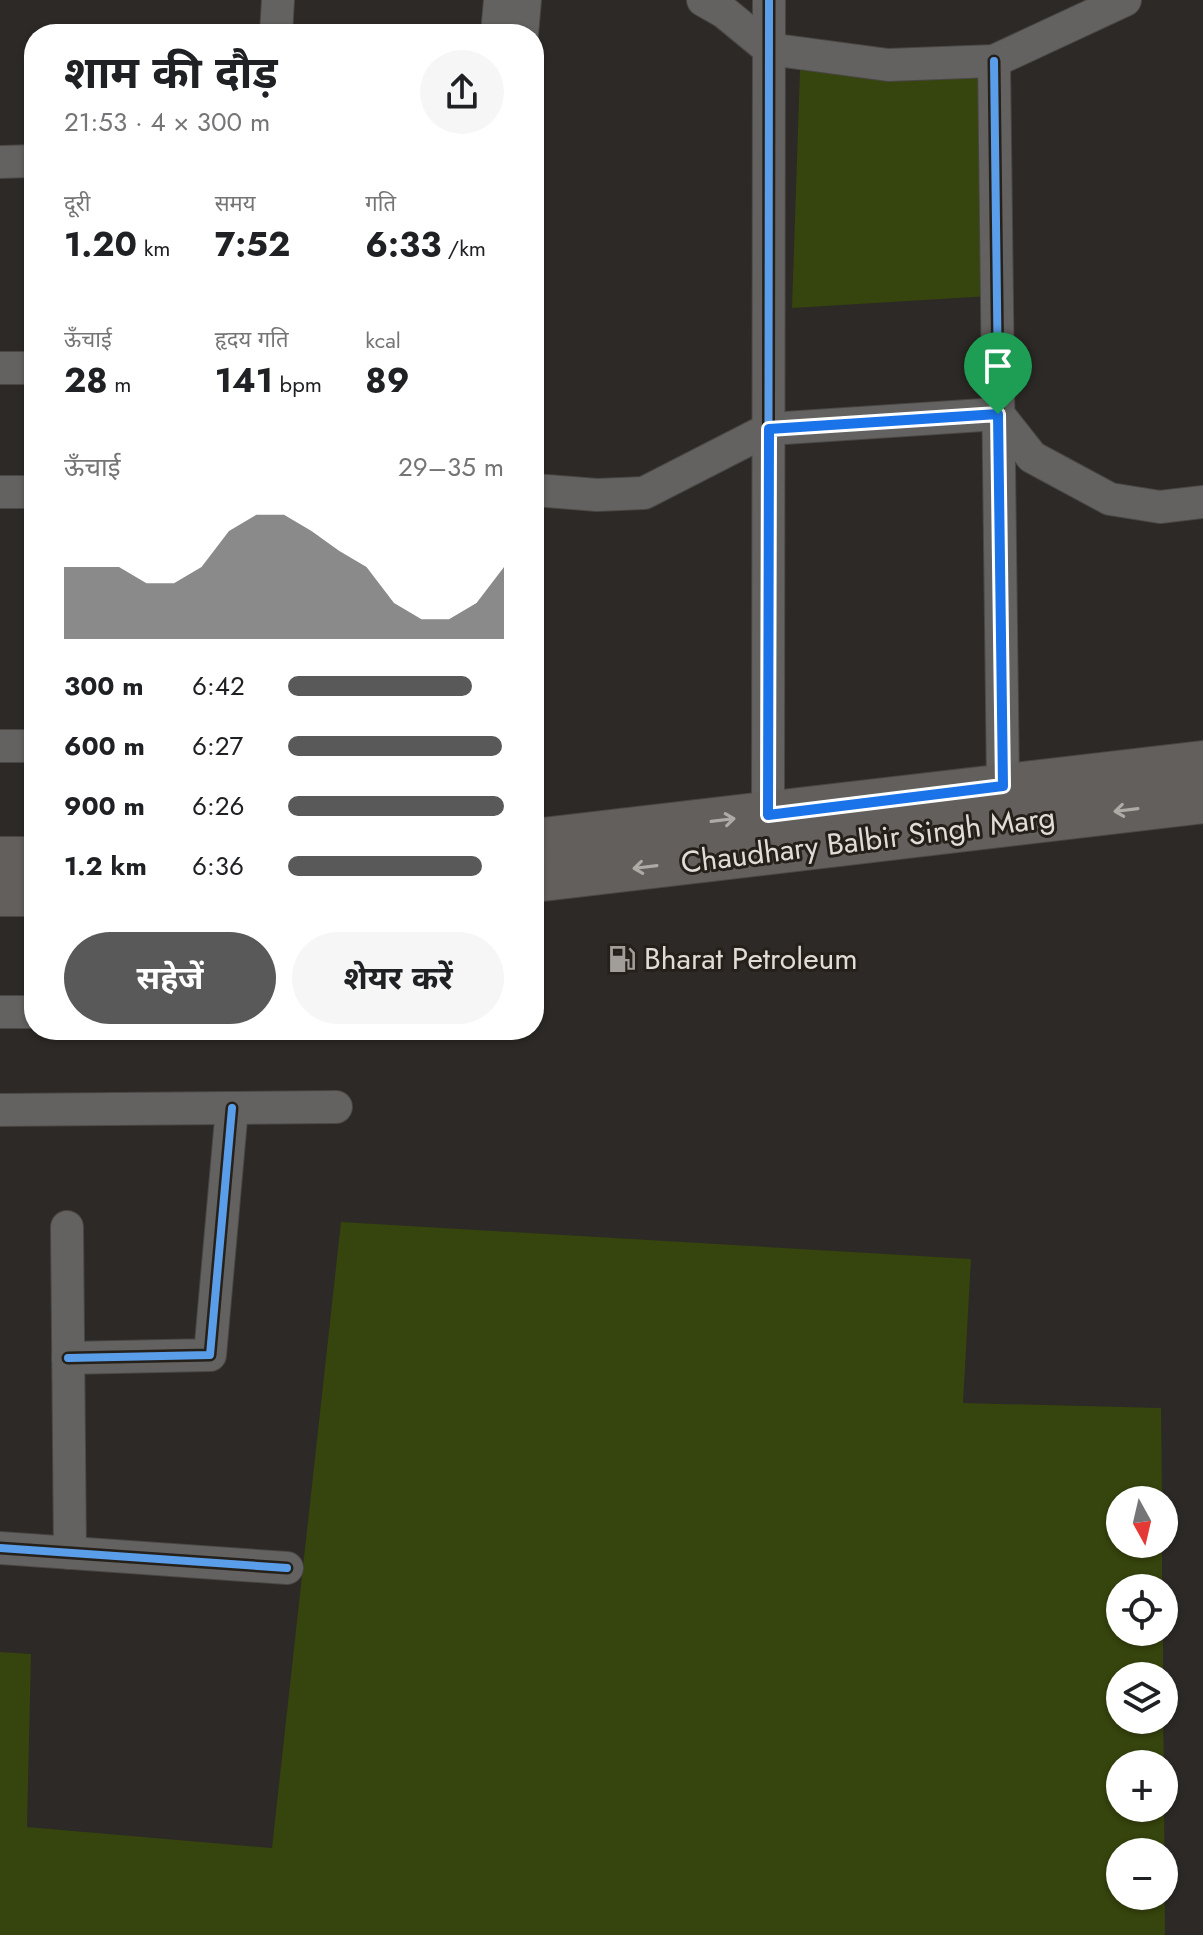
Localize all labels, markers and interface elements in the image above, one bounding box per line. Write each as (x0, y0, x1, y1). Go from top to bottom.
text: शाम की दौड़ (64, 41, 278, 105)
button: share (420, 50, 504, 134)
text: 21:53 · 4 × 300 m (64, 103, 270, 141)
text: दूरी (64, 187, 90, 219)
text: समय (215, 187, 255, 219)
text: गति (365, 187, 396, 219)
text: 1.20 (64, 220, 137, 269)
text: 7:52 (215, 220, 290, 269)
text: 6:33 (365, 220, 441, 269)
text: km (137, 232, 171, 264)
text: /km (441, 232, 486, 264)
text: ऊँचाई (64, 323, 112, 355)
text: हृदय गति (215, 323, 288, 355)
text: kcal (365, 324, 401, 356)
pin (964, 332, 1032, 414)
icon: arrive (976, 344, 1020, 388)
text: 28 (64, 356, 108, 405)
text: 141 (215, 356, 273, 405)
text: 89 (365, 356, 409, 405)
text: m (108, 368, 131, 400)
text: bpm (273, 368, 322, 400)
text: ऊँचाई (64, 448, 120, 486)
text: 29–35 m (398, 448, 504, 486)
text: 300 m (64, 667, 144, 705)
text: 6:42 (192, 667, 245, 705)
text: 600 m (64, 727, 145, 765)
text: 6:27 (192, 727, 243, 765)
text: 900 m (64, 787, 145, 825)
text: 6:26 (192, 787, 245, 825)
street label: Chaudhary Balbir Singh Marg (678, 795, 1058, 884)
one-way arrow (1113, 803, 1139, 818)
one-way arrow (710, 812, 735, 827)
text: 1.2 km (64, 847, 147, 885)
text: 6:36 (192, 847, 244, 885)
one-way arrow (632, 859, 659, 874)
button: सहेजें (64, 932, 276, 1024)
button: शेयर करें (292, 932, 504, 1024)
place label: Bharat Petroleum (644, 937, 858, 980)
fuel station icon: Bharat Petroleum (607, 944, 637, 974)
north arrow (1106, 1486, 1178, 1558)
map controls (1106, 1486, 1178, 1910)
button: locate (1106, 1574, 1178, 1646)
button: layers (1106, 1662, 1178, 1734)
button: + (1106, 1750, 1178, 1822)
button: − (1106, 1838, 1178, 1910)

